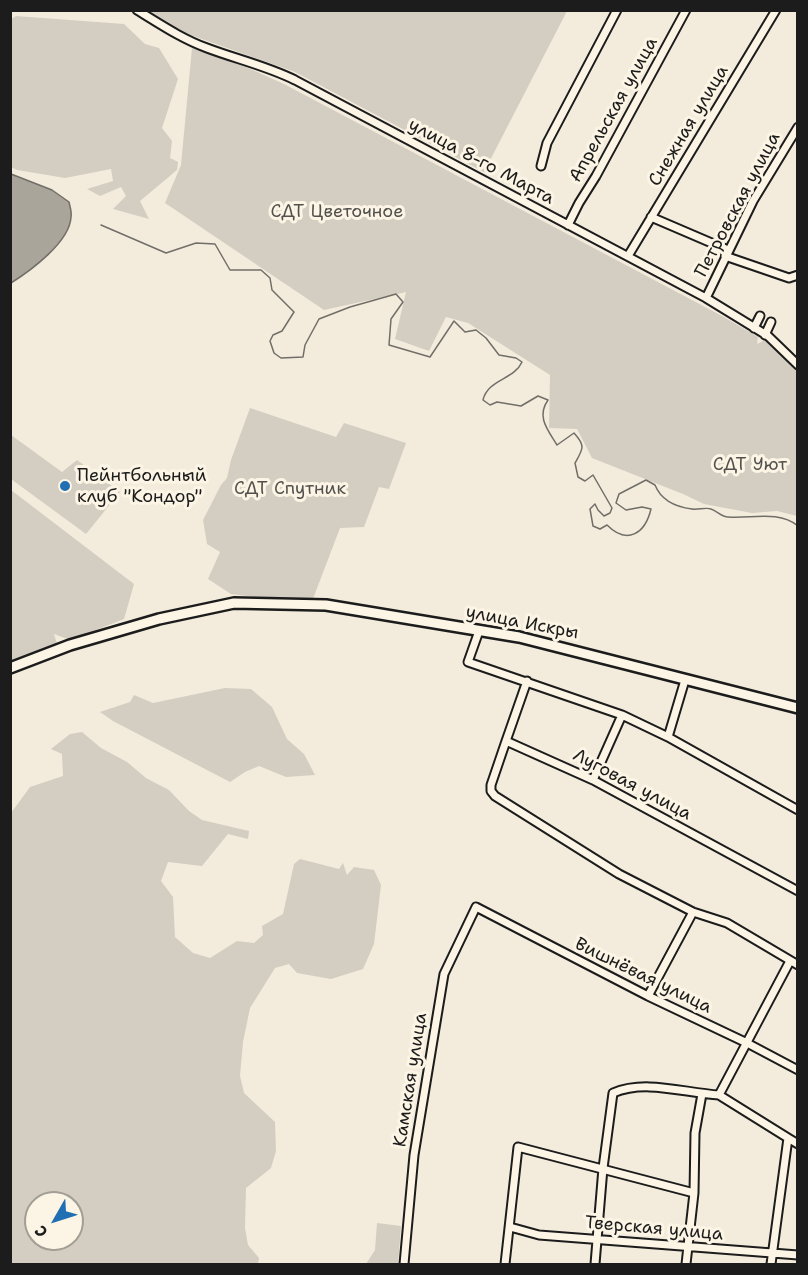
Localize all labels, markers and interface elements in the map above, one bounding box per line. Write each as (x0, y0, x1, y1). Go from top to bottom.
street label: Апрельская улица (565, 34, 663, 186)
street label: Снежная улица (644, 62, 734, 190)
street label: улица 8-го Марта (404, 114, 558, 210)
street label: Петровская улица (691, 129, 785, 281)
park label: СДТ Цветочное (271, 201, 403, 223)
park label: СДТ Уют (713, 454, 787, 476)
place label: Пейнтбольный клуб "Кондор" (77, 465, 207, 508)
park label: СДТ Спутник (234, 478, 346, 500)
marker: Пейнтбольный клуб "Кондор" (58, 479, 72, 493)
street label: улица Искры (464, 601, 580, 645)
street label: Луговая улица (569, 745, 695, 825)
street label: Вишнёвая улица (571, 933, 715, 1019)
street label: Камская улица (390, 1011, 432, 1149)
north arrow (24, 1191, 84, 1251)
street label: Тверская улица (584, 1212, 724, 1246)
text: С (30, 1221, 52, 1242)

